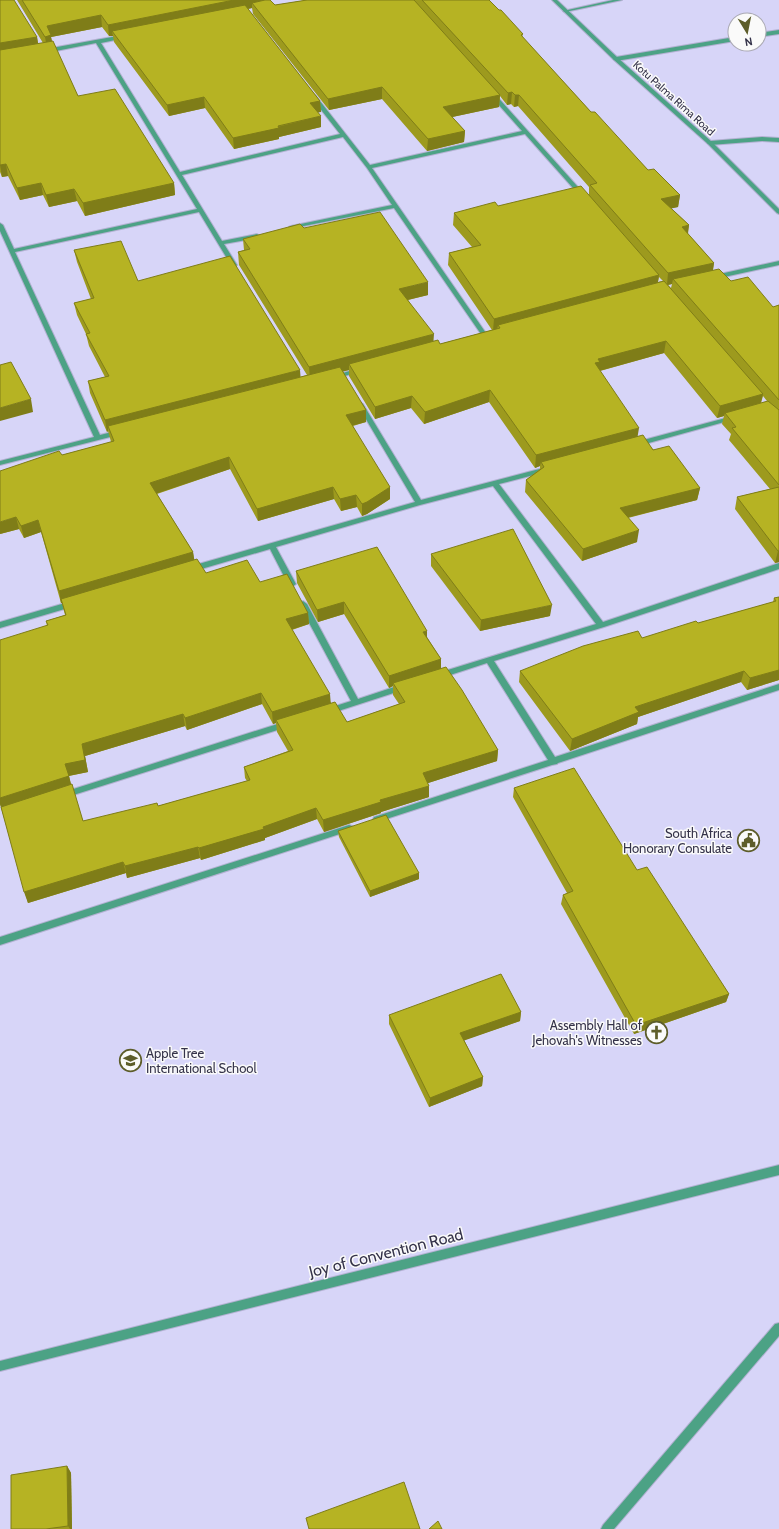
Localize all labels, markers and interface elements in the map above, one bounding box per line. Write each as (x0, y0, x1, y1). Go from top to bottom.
north arrow (727, 12, 767, 52)
text: N (744, 34, 754, 49)
street label: Kotu Palma Rima Road (630, 58, 718, 138)
place label: South Africa Honorary Consulate (623, 825, 733, 856)
public building icon: South Africa Honorary Consulate (735, 827, 761, 853)
place label: Assembly Hall of Jehovah's Witnesses (531, 1017, 643, 1048)
church icon: Assembly Hall of Jehovah's Witnesses (644, 1019, 670, 1045)
place label: Apple Tree International School (146, 1045, 257, 1076)
school or university icon: Apple Tree International School (118, 1047, 144, 1073)
street label: Joy of Convention Road (306, 1225, 465, 1282)

